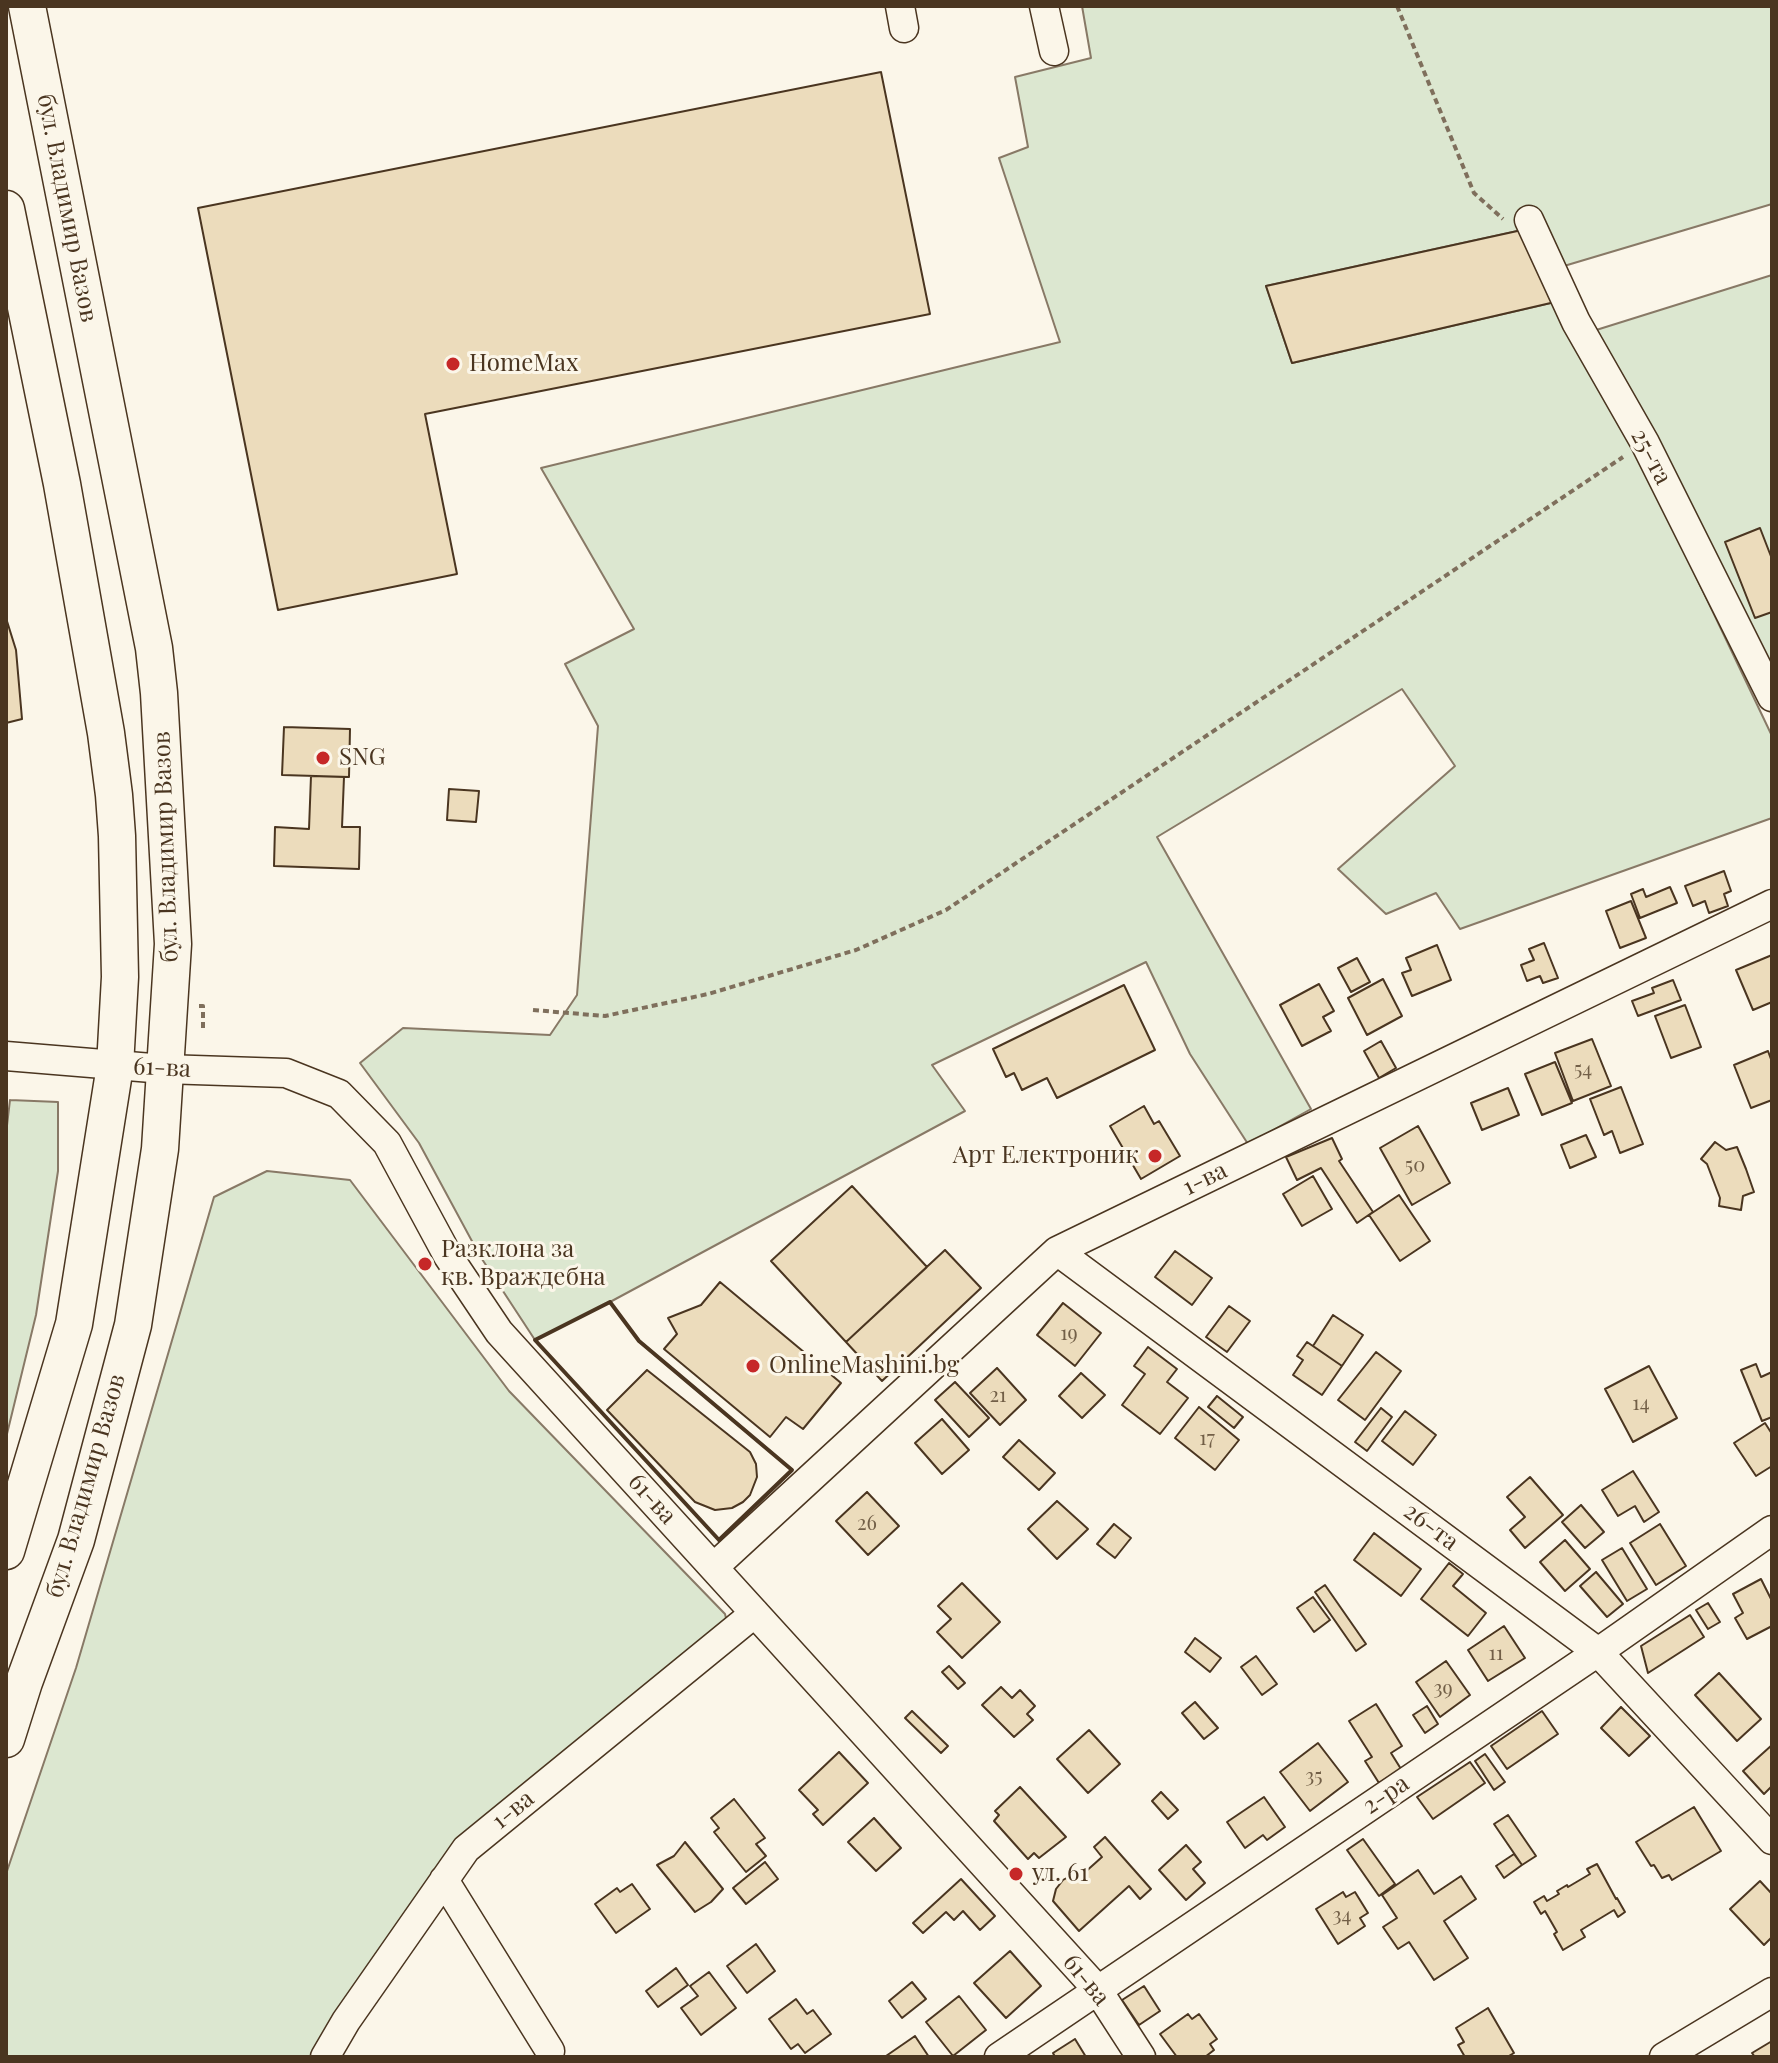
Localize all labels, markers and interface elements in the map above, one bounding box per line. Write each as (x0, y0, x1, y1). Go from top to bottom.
street label: бул. Владимир Вазов (31, 91, 103, 325)
place label: HomeMax (469, 350, 578, 378)
marker: HomeMax (444, 355, 462, 373)
street label: 25-та (1625, 424, 1677, 490)
street label: бул. Владимир Вазов (148, 731, 184, 963)
place label: SNG (339, 744, 386, 772)
marker: SNG (314, 749, 332, 767)
street label: 61-ва (132, 1052, 192, 1084)
house number: 54 (1574, 1058, 1592, 1082)
place label: Арт Електроник (953, 1142, 1139, 1170)
marker: Арт Електроник (1146, 1147, 1164, 1165)
house number: 50 (1405, 1154, 1425, 1178)
street label: 1-ва (1178, 1156, 1232, 1202)
place label: Разклона за кв. Враждебна (441, 1236, 606, 1292)
marker: Разклона за кв. Враждебна (416, 1255, 434, 1273)
house number: 19 (1060, 1322, 1078, 1346)
place label: ОnlineMashini.bg (769, 1352, 960, 1380)
marker: ОnlineMashini.bg (744, 1357, 762, 1375)
street label: бул. Владимир Вазов (40, 1371, 132, 1601)
house number: 21 (990, 1384, 1006, 1408)
house number: 14 (1632, 1392, 1650, 1416)
house number: 17 (1199, 1427, 1215, 1451)
street label: 61-ва (622, 1468, 682, 1530)
street label: 26-та (1398, 1497, 1464, 1557)
house number: 26 (857, 1512, 877, 1536)
house number: 11 (1489, 1642, 1503, 1666)
house number: 39 (1433, 1677, 1453, 1701)
house number: 35 (1305, 1765, 1323, 1789)
street label: 2-ра (1357, 1769, 1415, 1821)
street label: 1-ва (486, 1784, 540, 1836)
place label: ул. 61 (1032, 1860, 1088, 1888)
marker: ул. 61 (1007, 1865, 1025, 1883)
house number: 34 (1333, 1904, 1351, 1928)
street label: 61-ва (1057, 1948, 1115, 2012)

